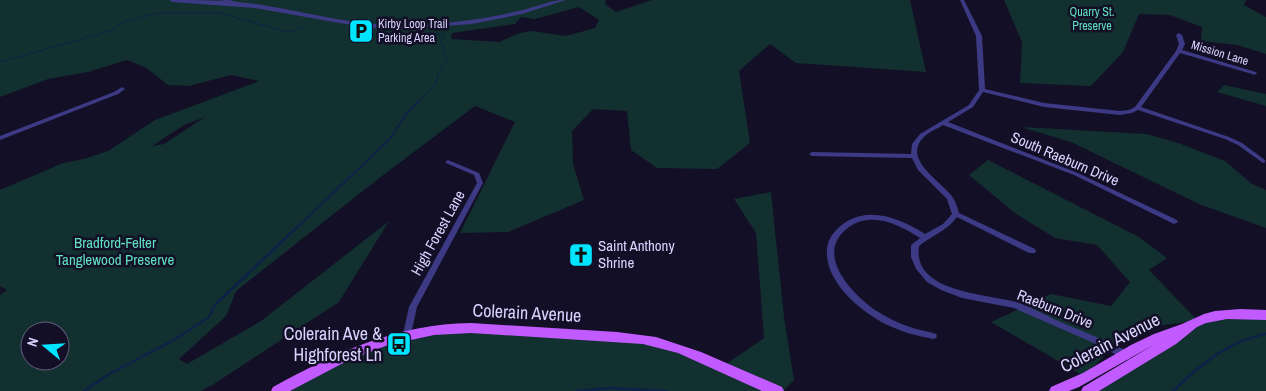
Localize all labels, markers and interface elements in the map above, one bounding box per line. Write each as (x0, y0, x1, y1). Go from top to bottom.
park label: Quarry St. Preserve (1070, 4, 1114, 34)
place label: Kirby Loop Trail Parking Area (378, 16, 447, 46)
parking icon: Kirby Loop Trail Parking Area (348, 18, 374, 44)
street label: Mission Lane (1189, 37, 1251, 69)
street label: South Raeburn Drive (1008, 126, 1123, 191)
street label: High Forest Lane (405, 186, 470, 279)
park label: Bradford-Felter Tanglewood Preserve (56, 232, 174, 270)
place label: Saint Anthony Shrine (598, 235, 675, 273)
church icon: Saint Anthony Shrine (568, 242, 594, 268)
street label: Raeburn Drive (1014, 284, 1096, 333)
street label: Colerain Avenue (472, 297, 582, 328)
street label: Colerain Avenue (1056, 307, 1164, 378)
north arrow (20, 321, 70, 371)
place label: Colerain Ave & Highforest Ln (284, 321, 382, 367)
bus stop icon: Colerain Ave & Highforest Ln (386, 331, 412, 357)
text: N (23, 335, 42, 349)

